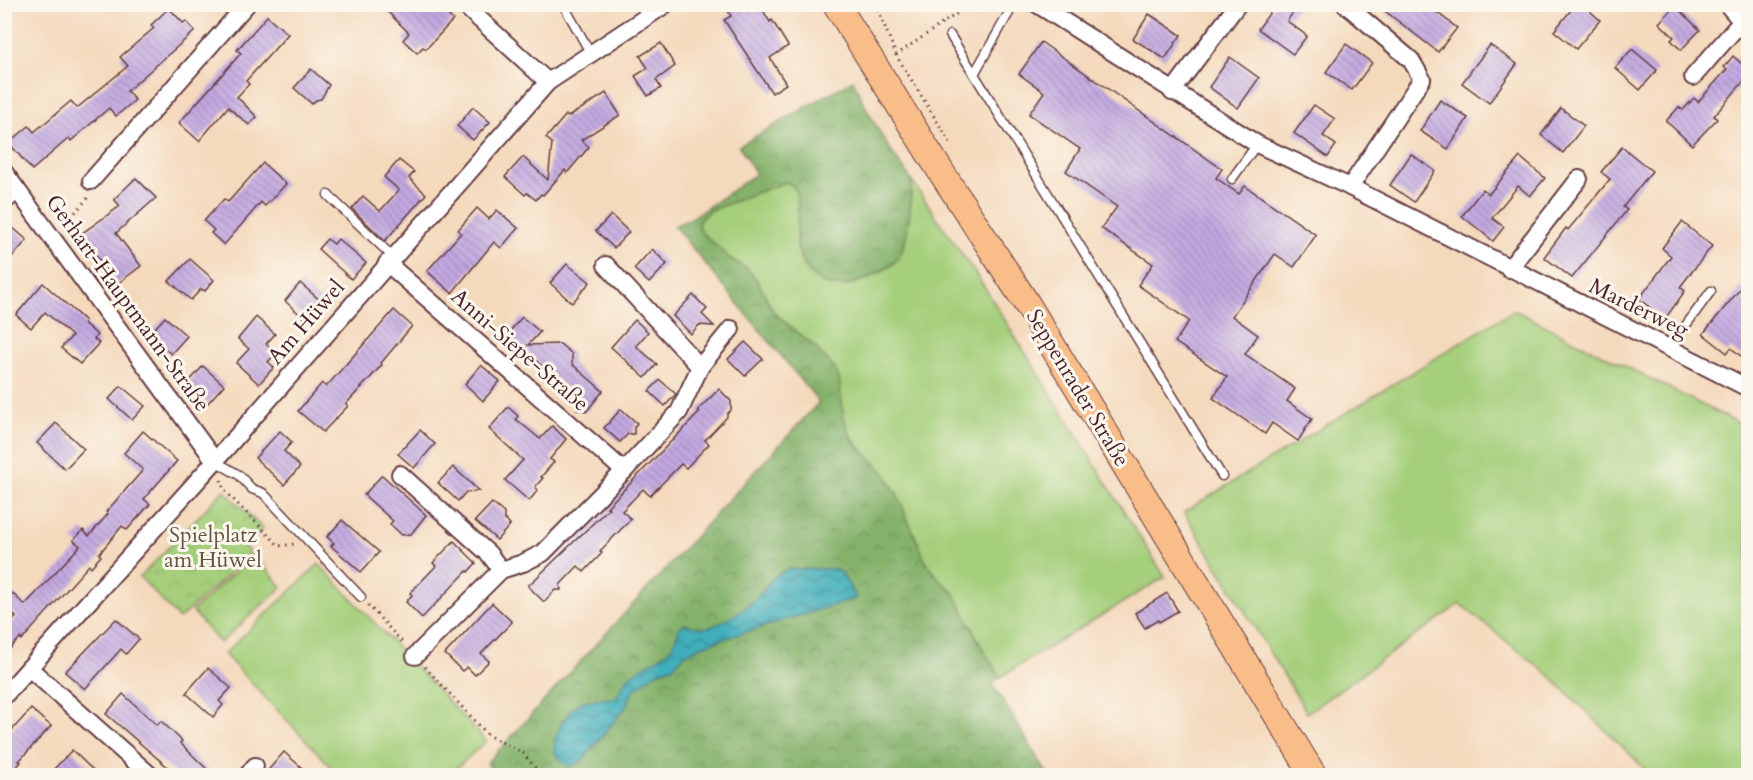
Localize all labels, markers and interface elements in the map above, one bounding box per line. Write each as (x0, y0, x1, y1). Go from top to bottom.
street label: Gerhart-Hauptmann-Straße (39, 188, 217, 418)
street label: Marderweg (1584, 271, 1695, 345)
street label: Am Hüwel (261, 273, 352, 371)
street label: Anni-Siepe-Straße (445, 282, 595, 418)
street label: Seppenrader Straße (1019, 304, 1137, 472)
park label: Spielplatz am Hüwel (164, 520, 262, 575)

